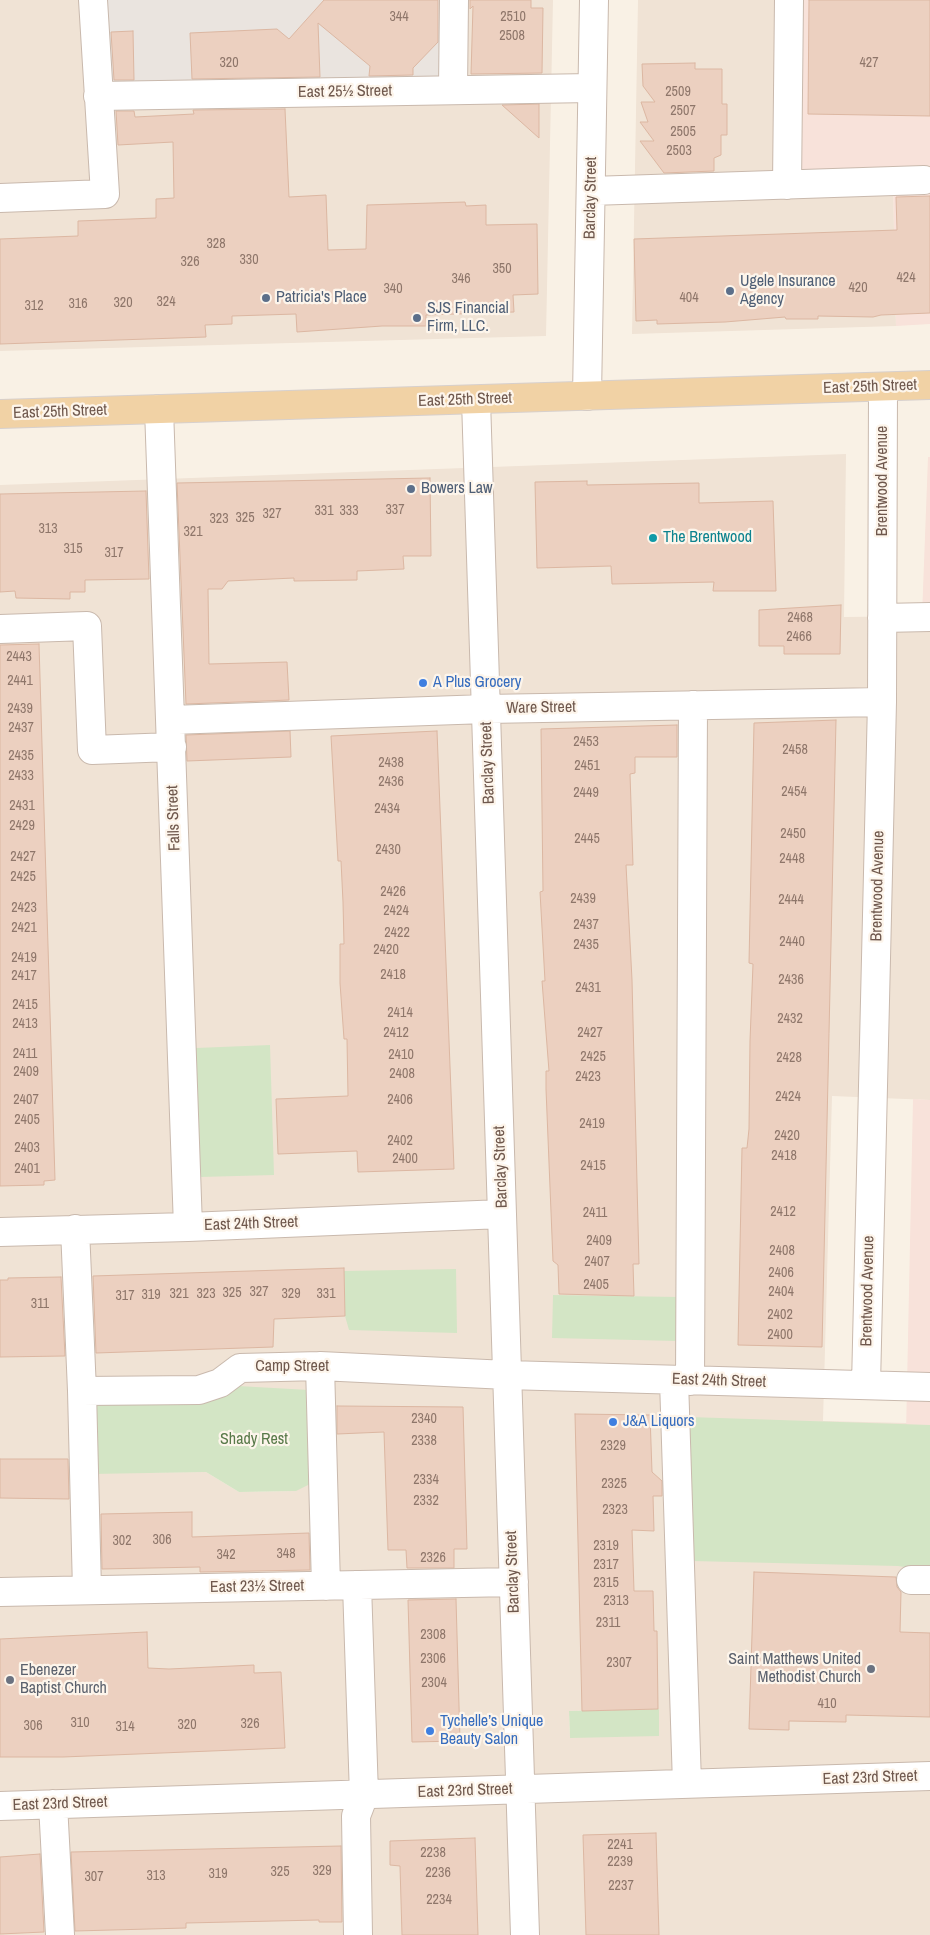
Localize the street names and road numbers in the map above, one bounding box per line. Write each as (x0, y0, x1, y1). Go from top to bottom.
street label: East 25½ Street (298, 82, 392, 102)
street label: Barclay Street (581, 157, 601, 239)
street label: East 25th Street (823, 376, 917, 398)
street label: East 25th Street (418, 389, 512, 411)
street label: East 25th Street (13, 401, 107, 423)
street label: Brentwood Avenue (873, 426, 893, 536)
street label: Ware Street (506, 698, 576, 718)
street label: Barclay Street (477, 721, 499, 805)
street label: Falls Street (163, 785, 185, 851)
street label: Brentwood Avenue (867, 831, 889, 941)
street label: Barclay Street (490, 1125, 512, 1209)
street label: East 24th Street (204, 1213, 298, 1235)
street label: Brentwood Avenue (857, 1236, 879, 1346)
street label: Camp Street (255, 1357, 329, 1377)
street label: East 24th Street (672, 1370, 766, 1392)
street label: Barclay Street (502, 1530, 524, 1614)
street label: East 23½ Street (210, 1577, 304, 1597)
street label: East 23rd Street (822, 1767, 918, 1789)
street label: East 23rd Street (417, 1780, 513, 1802)
street label: East 23rd Street (12, 1793, 108, 1815)

